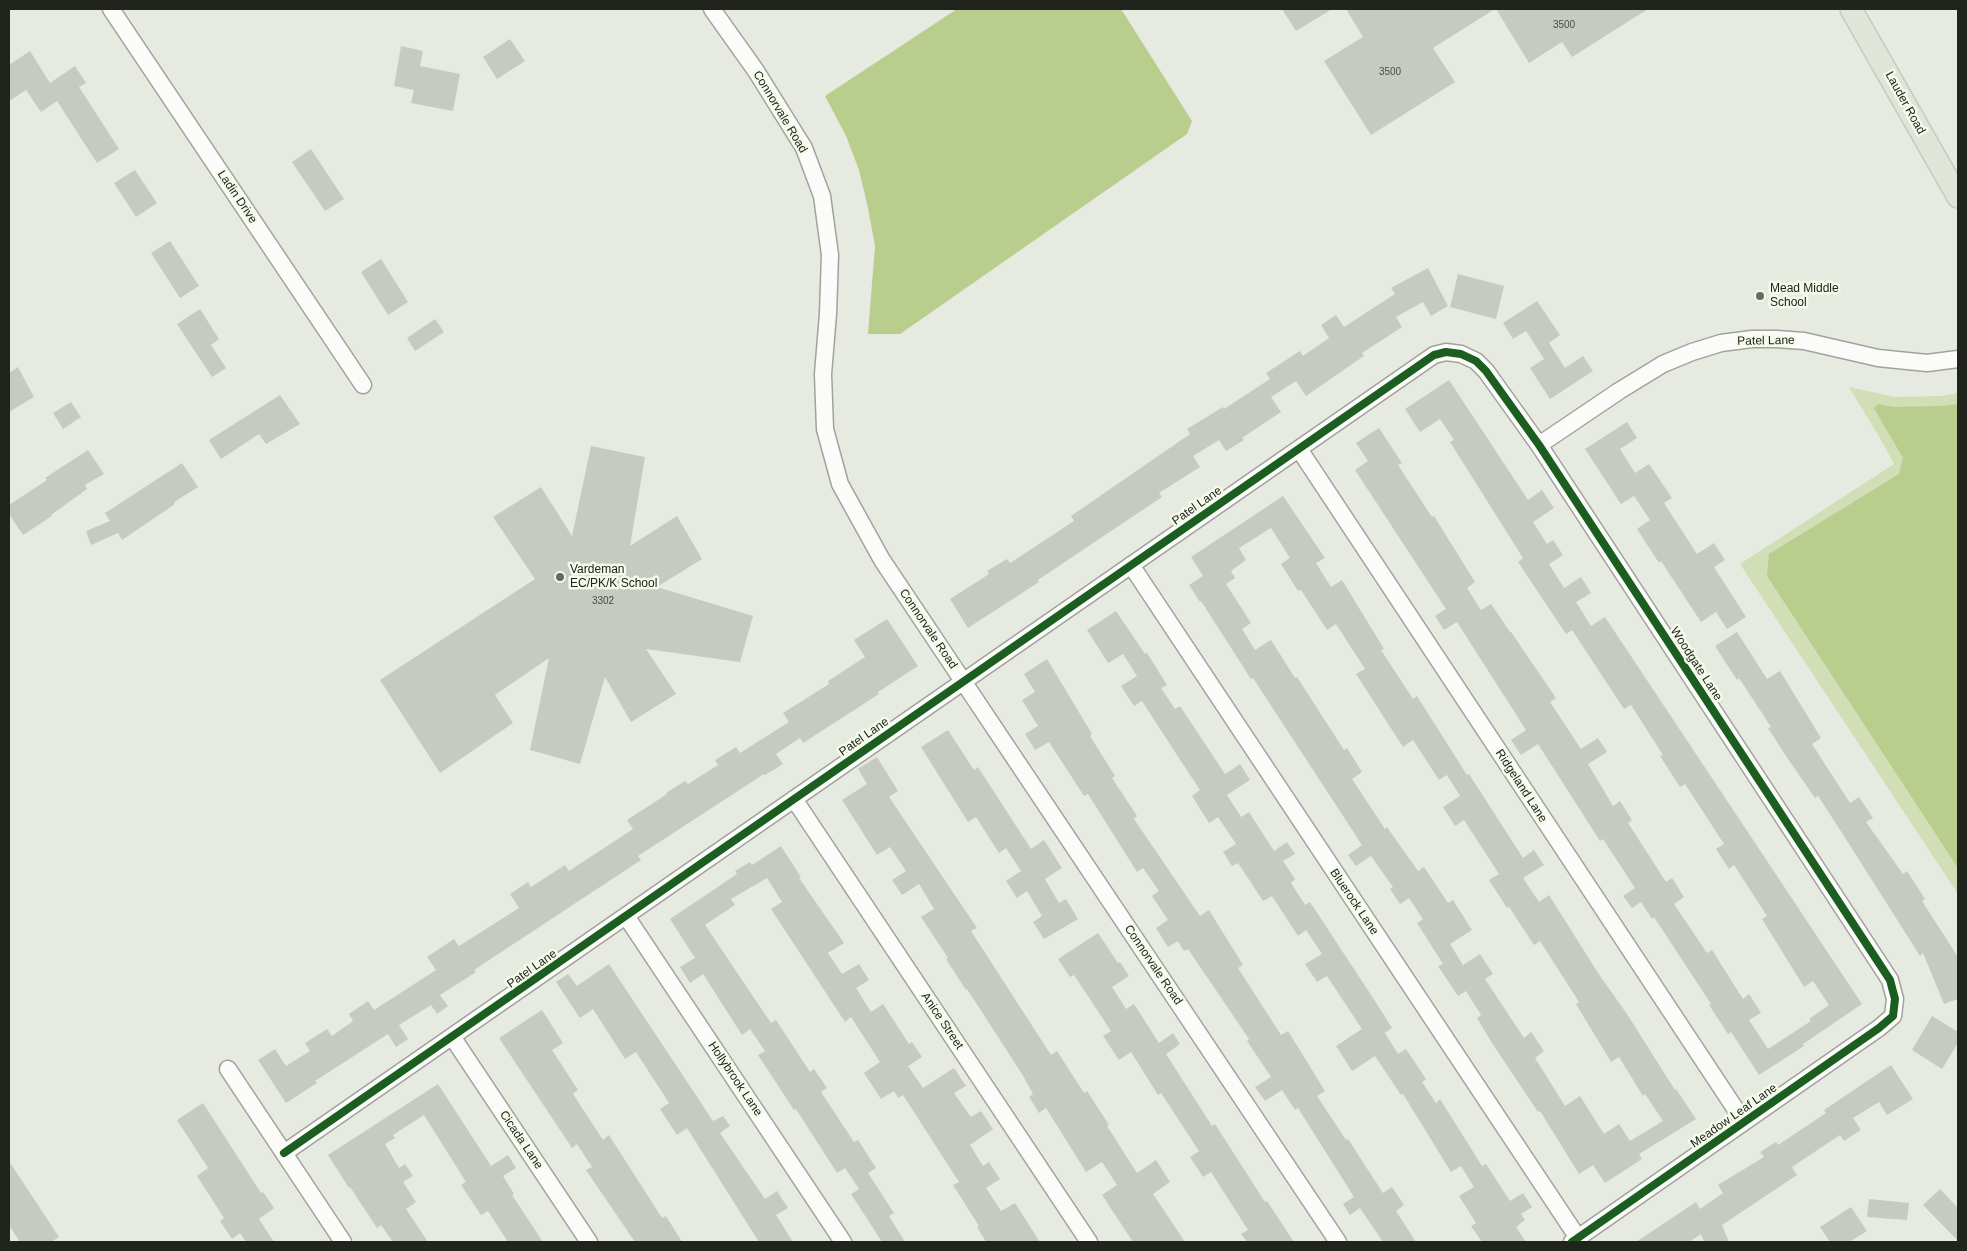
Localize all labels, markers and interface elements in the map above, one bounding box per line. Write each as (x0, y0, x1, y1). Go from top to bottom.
house number: 3500 (1553, 19, 1575, 31)
house number: 3500 (1379, 66, 1401, 78)
street label: Connorvale Road (750, 68, 810, 156)
street label: Lauder Road (1882, 69, 1928, 137)
street label: Ladin Drive (214, 168, 260, 226)
place label: Mead Middle School (1770, 282, 1839, 310)
marker: Mead Middle School (1754, 290, 1766, 302)
street label: Patel Lane (1737, 333, 1795, 349)
street label: Patel Lane (1169, 484, 1225, 528)
place label: Vardeman EC/PK/K School (570, 563, 657, 591)
marker: Vardeman EC/PK/K School (554, 571, 566, 583)
street label: Connorvale Road (896, 586, 960, 672)
house number: 3302 (592, 595, 614, 607)
street label: Woodgate Lane (1667, 625, 1725, 703)
street label: Patel Lane (836, 715, 892, 759)
street label: Ridgeland Lane (1492, 747, 1550, 825)
street label: Bluerock Lane (1327, 866, 1381, 938)
street label: Connorvale Road (1121, 922, 1185, 1008)
street label: Patel Lane (504, 947, 560, 991)
street label: Anice Street (918, 990, 966, 1052)
street label: Hollybrook Lane (705, 1039, 765, 1119)
street label: Meadow Leaf Lane (1688, 1081, 1780, 1151)
street label: Cicada Lane (496, 1108, 546, 1172)

